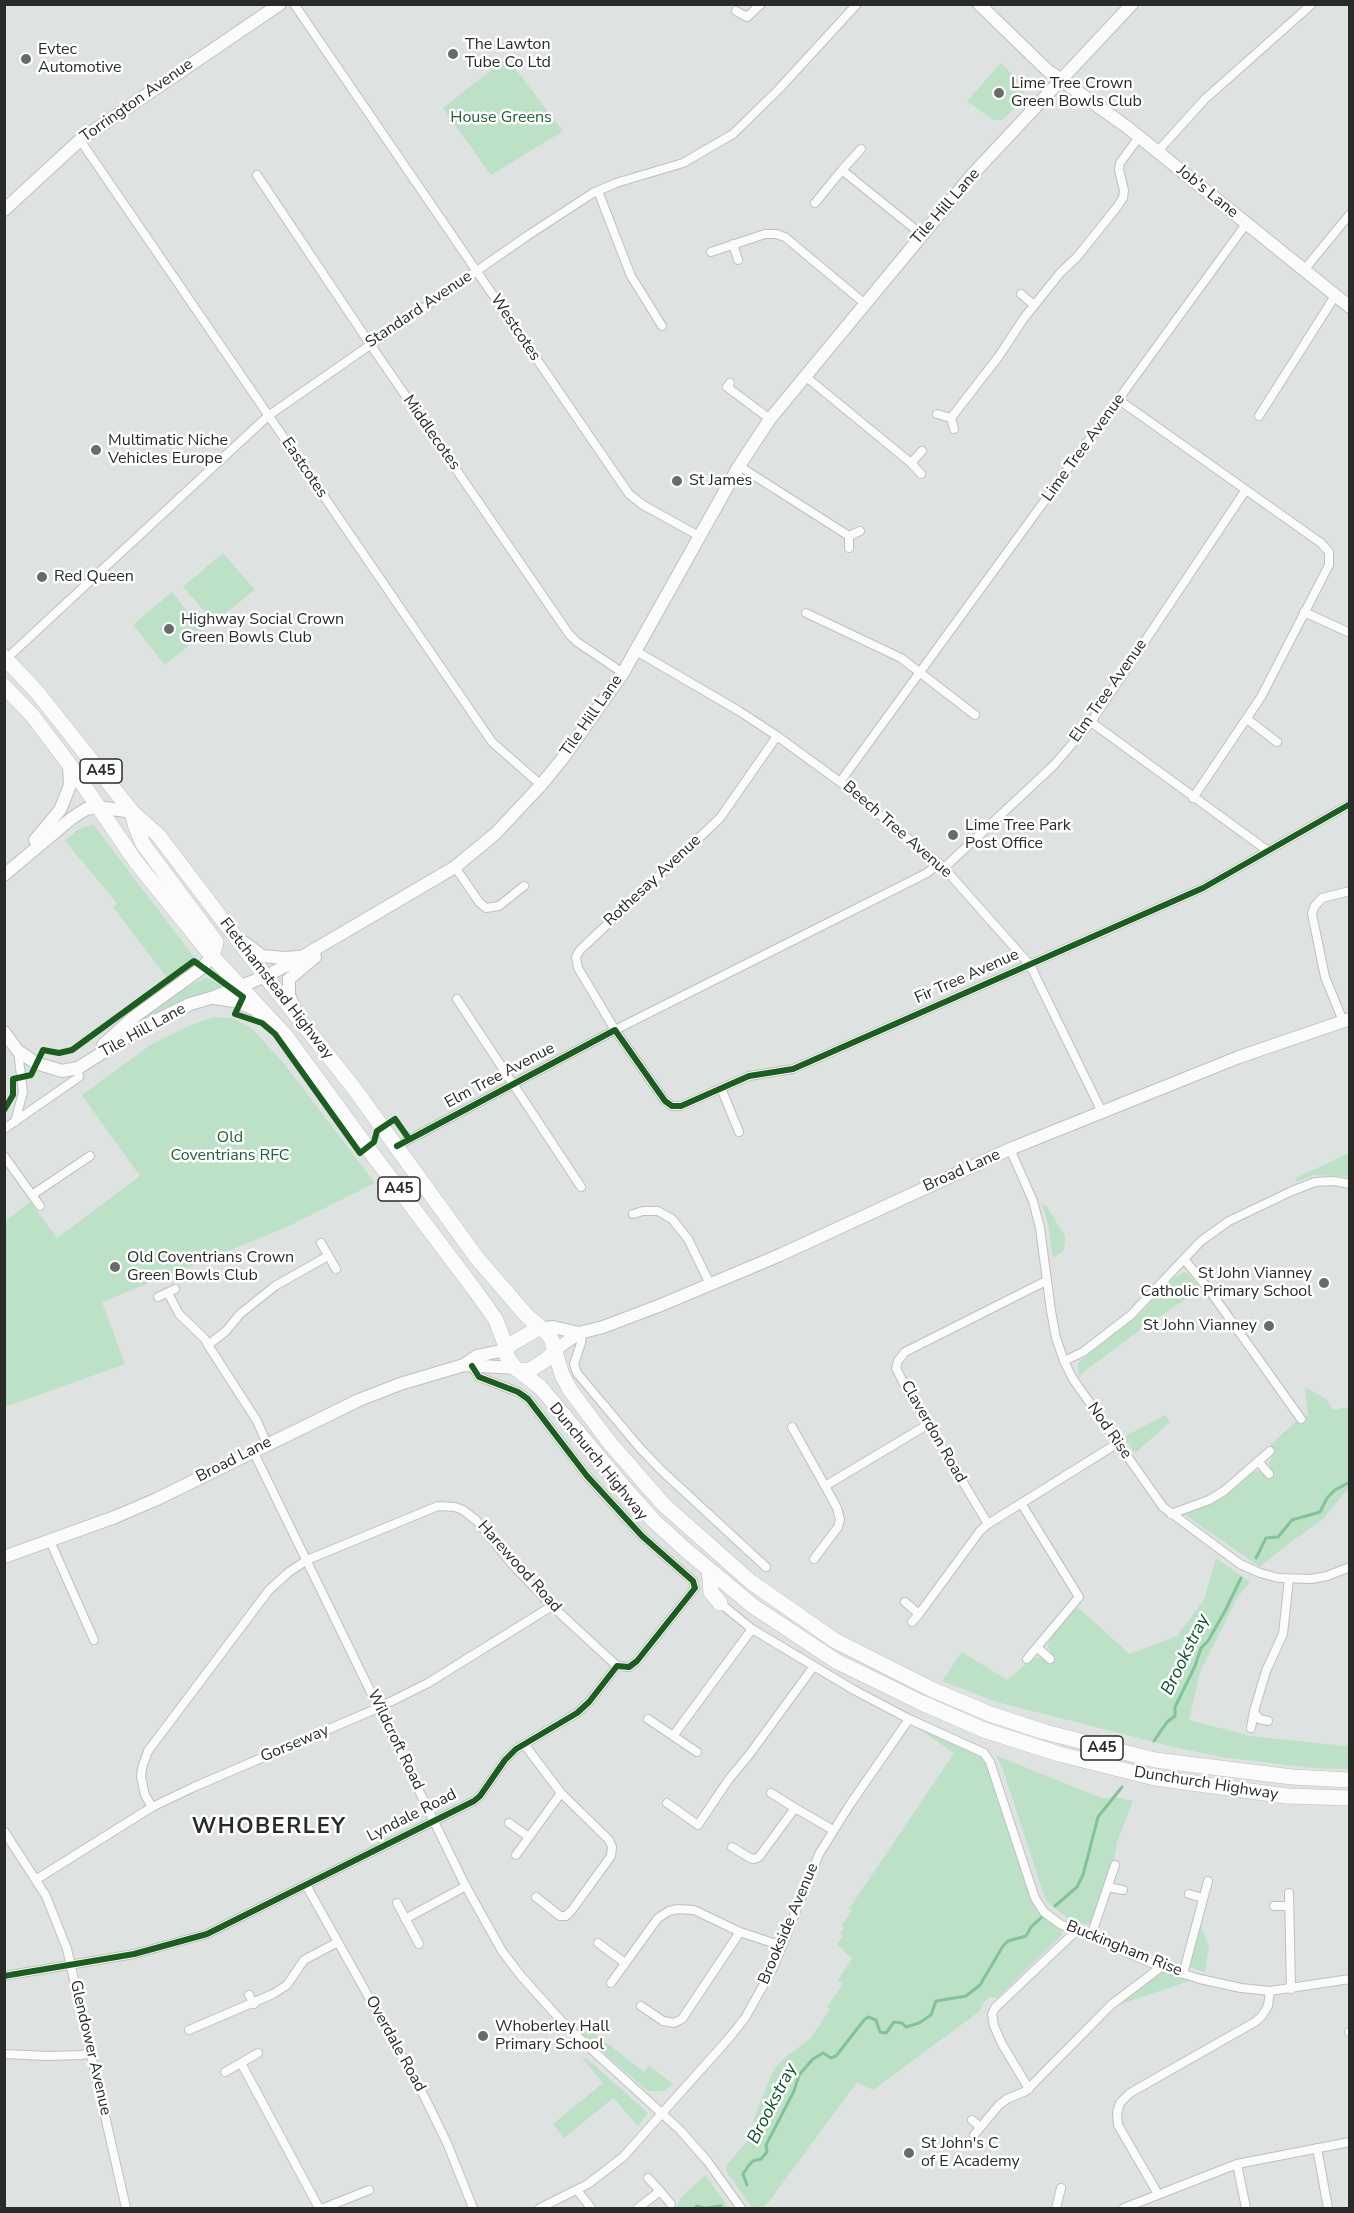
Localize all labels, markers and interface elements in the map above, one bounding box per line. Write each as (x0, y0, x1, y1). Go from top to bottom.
place label: The Lawton Tube Co Ltd (465, 35, 551, 73)
place label: Evtec Automotive (38, 40, 122, 78)
marker: The Lawton Tube Co Ltd (446, 47, 460, 61)
marker: Evtec Automotive (19, 52, 33, 66)
street label: Torrington Avenue (77, 55, 197, 147)
place label: Lime Tree Crown Green Bowls Club (1011, 74, 1142, 112)
marker: Lime Tree Crown Green Bowls Club (992, 86, 1006, 100)
park label: House Greens (450, 108, 552, 128)
street label: Job's Lane (1172, 161, 1242, 223)
street label: Tile Hill Lane (908, 165, 984, 249)
street label: Standard Avenue (362, 267, 476, 353)
street label: Westcotes (486, 291, 544, 365)
street label: Lime Tree Avenue (1039, 390, 1129, 506)
street label: Middlecotes (398, 392, 464, 474)
place label: Multimatic Niche Vehicles Europe (108, 431, 228, 469)
street label: Eastcotes (277, 434, 331, 502)
marker: Multimatic Niche Vehicles Europe (89, 443, 103, 457)
place label: St James (689, 471, 752, 491)
marker: St James (670, 474, 684, 488)
place label: Red Queen (54, 567, 134, 587)
marker: Red Queen (35, 570, 49, 584)
place label: Highway Social Crown Green Bowls Club (181, 610, 344, 648)
marker: Highway Social Crown Green Bowls Club (162, 622, 176, 636)
street label: Elm Tree Avenue (1066, 636, 1152, 746)
street label: Tile Hill Lane (557, 672, 627, 760)
road number: A45 (80, 759, 122, 783)
street label: Beech Tree Avenue (839, 777, 955, 883)
place label: Lime Tree Park Post Office (965, 816, 1071, 854)
marker: Lime Tree Park Post Office (946, 828, 960, 842)
street label: Rothesay Avenue (601, 831, 705, 931)
street label: Fletchamstead Highway (215, 915, 337, 1063)
street label: Fir Tree Avenue (912, 945, 1022, 1009)
street label: Tile Hill Lane (97, 1000, 189, 1062)
street label: Elm Tree Avenue (442, 1039, 558, 1113)
park label: Old Coventrians RFC (170, 1128, 290, 1166)
street label: Broad Lane (921, 1146, 1003, 1196)
road number: A45 (378, 1177, 420, 1201)
place label: Old Coventrians Crown Green Bowls Club (127, 1248, 294, 1286)
marker: Old Coventrians Crown Green Bowls Club (108, 1260, 122, 1274)
place label: St John Vianney Catholic Primary School (1140, 1264, 1312, 1302)
marker: St John Vianney Catholic Primary School (1317, 1276, 1331, 1290)
place label: St John Vianney (1143, 1316, 1257, 1336)
marker: St John Vianney (1262, 1319, 1276, 1333)
street label: Claverdon Road (896, 1377, 970, 1487)
street label: Dunchurch Highway (545, 1399, 651, 1525)
street label: Nod Rise (1083, 1399, 1135, 1463)
street label: Broad Lane (193, 1433, 275, 1487)
street label: Harewood Road (473, 1517, 565, 1617)
water label: Brookstray (1157, 1611, 1215, 1699)
street label: Wildcroft Road (362, 1687, 428, 1793)
street label: Gorseway (258, 1721, 332, 1767)
road number: A45 (1081, 1736, 1123, 1760)
street label: Dunchurch Highway (1132, 1763, 1280, 1805)
street label: Lyndale Road (364, 1785, 460, 1847)
district label: WHOBERLEY (192, 1815, 346, 1841)
street label: Brookside Avenue (755, 1860, 823, 1988)
street label: Buckingham Rise (1063, 1917, 1185, 1981)
street label: Glendower Avenue (65, 1979, 115, 2117)
street label: Overdale Road (361, 1993, 429, 2095)
place label: Whoberley Hall Primary School (495, 2017, 610, 2055)
marker: Whoberley Hall Primary School (476, 2029, 490, 2043)
water label: Brookstray (744, 2060, 802, 2148)
place label: St John's C of E Academy (921, 2134, 1020, 2172)
marker: St John's C of E Academy (902, 2146, 916, 2160)

